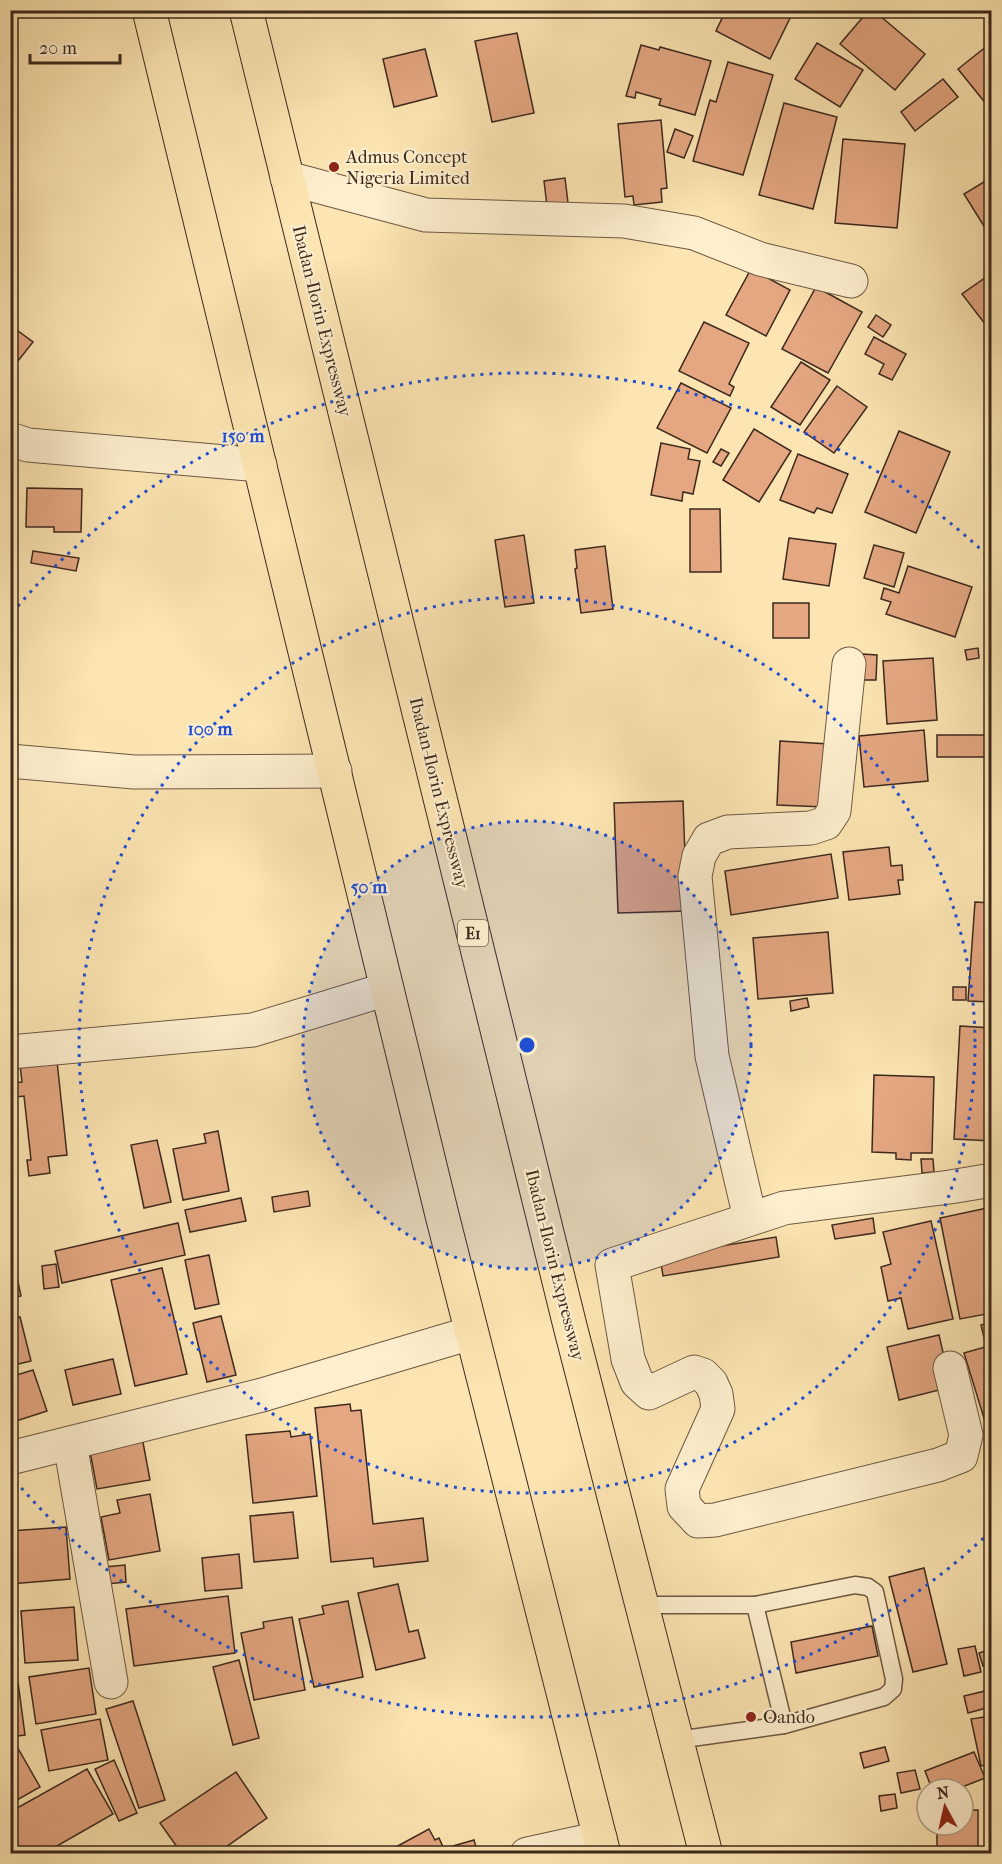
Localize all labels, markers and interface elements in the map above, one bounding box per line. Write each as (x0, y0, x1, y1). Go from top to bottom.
scale bar (30, 27, 120, 65)
text: 20 m (39, 38, 77, 59)
place label: Admus Concept Nigeria Limited (345, 147, 470, 189)
marker: Admus Concept Nigeria Limited (327, 160, 341, 174)
street label: Ibadan-Ilorin Expressway (288, 223, 356, 420)
text: 150 m (222, 426, 265, 447)
street label: Ibadan-Ilorin Expressway (405, 695, 473, 892)
text: 100 m (187, 719, 234, 740)
text: 50 m (351, 877, 388, 898)
road number: E1 (458, 920, 488, 946)
centre of rings (517, 1035, 537, 1055)
street label: Ibadan-Ilorin Expressway (521, 1167, 589, 1364)
place label: Oando (763, 1707, 815, 1728)
marker: Oando (744, 1710, 758, 1724)
north arrow (915, 1777, 975, 1837)
text: N (936, 1782, 951, 1803)

